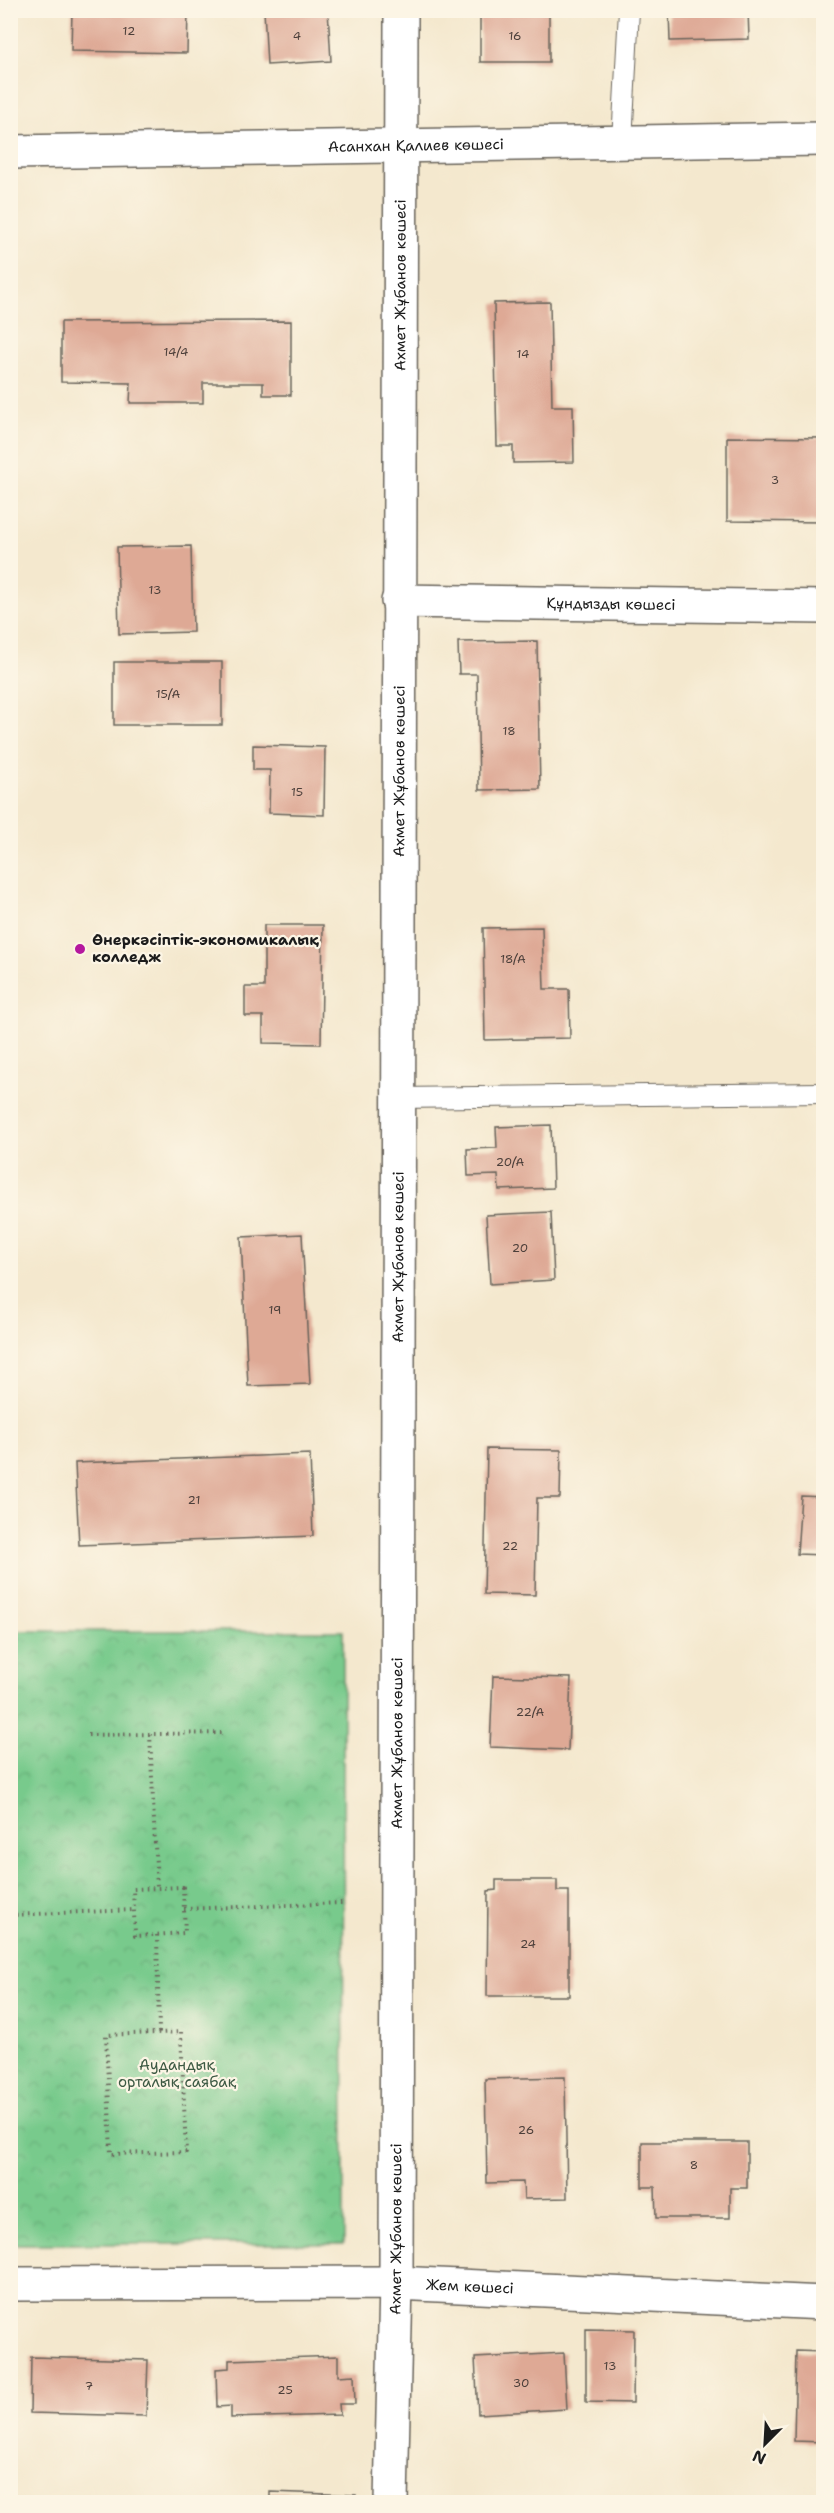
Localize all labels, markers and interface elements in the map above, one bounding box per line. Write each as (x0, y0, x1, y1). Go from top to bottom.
house number: 12 (123, 23, 135, 39)
house number: 4 (293, 28, 301, 44)
house number: 16 (508, 28, 522, 44)
street label: Асанхан Қалиев көшесі (328, 134, 504, 157)
street label: Ахмет Жұбанов көшесі (390, 199, 411, 371)
house number: 14/4 (164, 344, 188, 360)
house number: 14 (517, 346, 529, 362)
house number: 3 (771, 472, 779, 488)
house number: 13 (149, 582, 161, 598)
street label: Құндызды көшесі (546, 593, 676, 615)
street label: Ахмет Жұбанов көшесі (389, 685, 410, 857)
house number: 15/А (156, 686, 181, 702)
house number: 18 (502, 723, 516, 739)
house number: 15 (291, 784, 303, 800)
place label: Өнеркәсіптік-экономикалық колледж (92, 930, 319, 967)
marker: Өнеркәсіптік-экономикалық колледж (73, 942, 87, 956)
house number: 18/А (500, 951, 526, 967)
house number: 20/А (496, 1154, 525, 1170)
street label: Ахмет Жұбанов көшесі (388, 1171, 408, 1343)
house number: 20 (512, 1240, 528, 1256)
house number: 19 (269, 1302, 281, 1318)
house number: 21 (188, 1492, 200, 1508)
house number: 22 (502, 1538, 518, 1554)
street label: Ахмет Жұбанов көшесі (387, 1657, 407, 1829)
house number: 22/А (516, 1704, 545, 1720)
house number: 24 (520, 1936, 536, 1952)
park label: Аудандық орталық саябақ (118, 2055, 237, 2092)
house number: 26 (518, 2122, 534, 2138)
street label: Ахмет Жұбанов көшесі (385, 2143, 406, 2315)
house number: 8 (690, 2157, 698, 2173)
street label: Жем көшесі (426, 2274, 514, 2298)
house number: 13 (604, 2358, 616, 2374)
house number: 30 (513, 2375, 529, 2391)
house number: 7 (85, 2378, 93, 2394)
house number: 25 (277, 2382, 293, 2398)
north arrow (735, 2414, 795, 2474)
text: N (749, 2445, 769, 2469)

